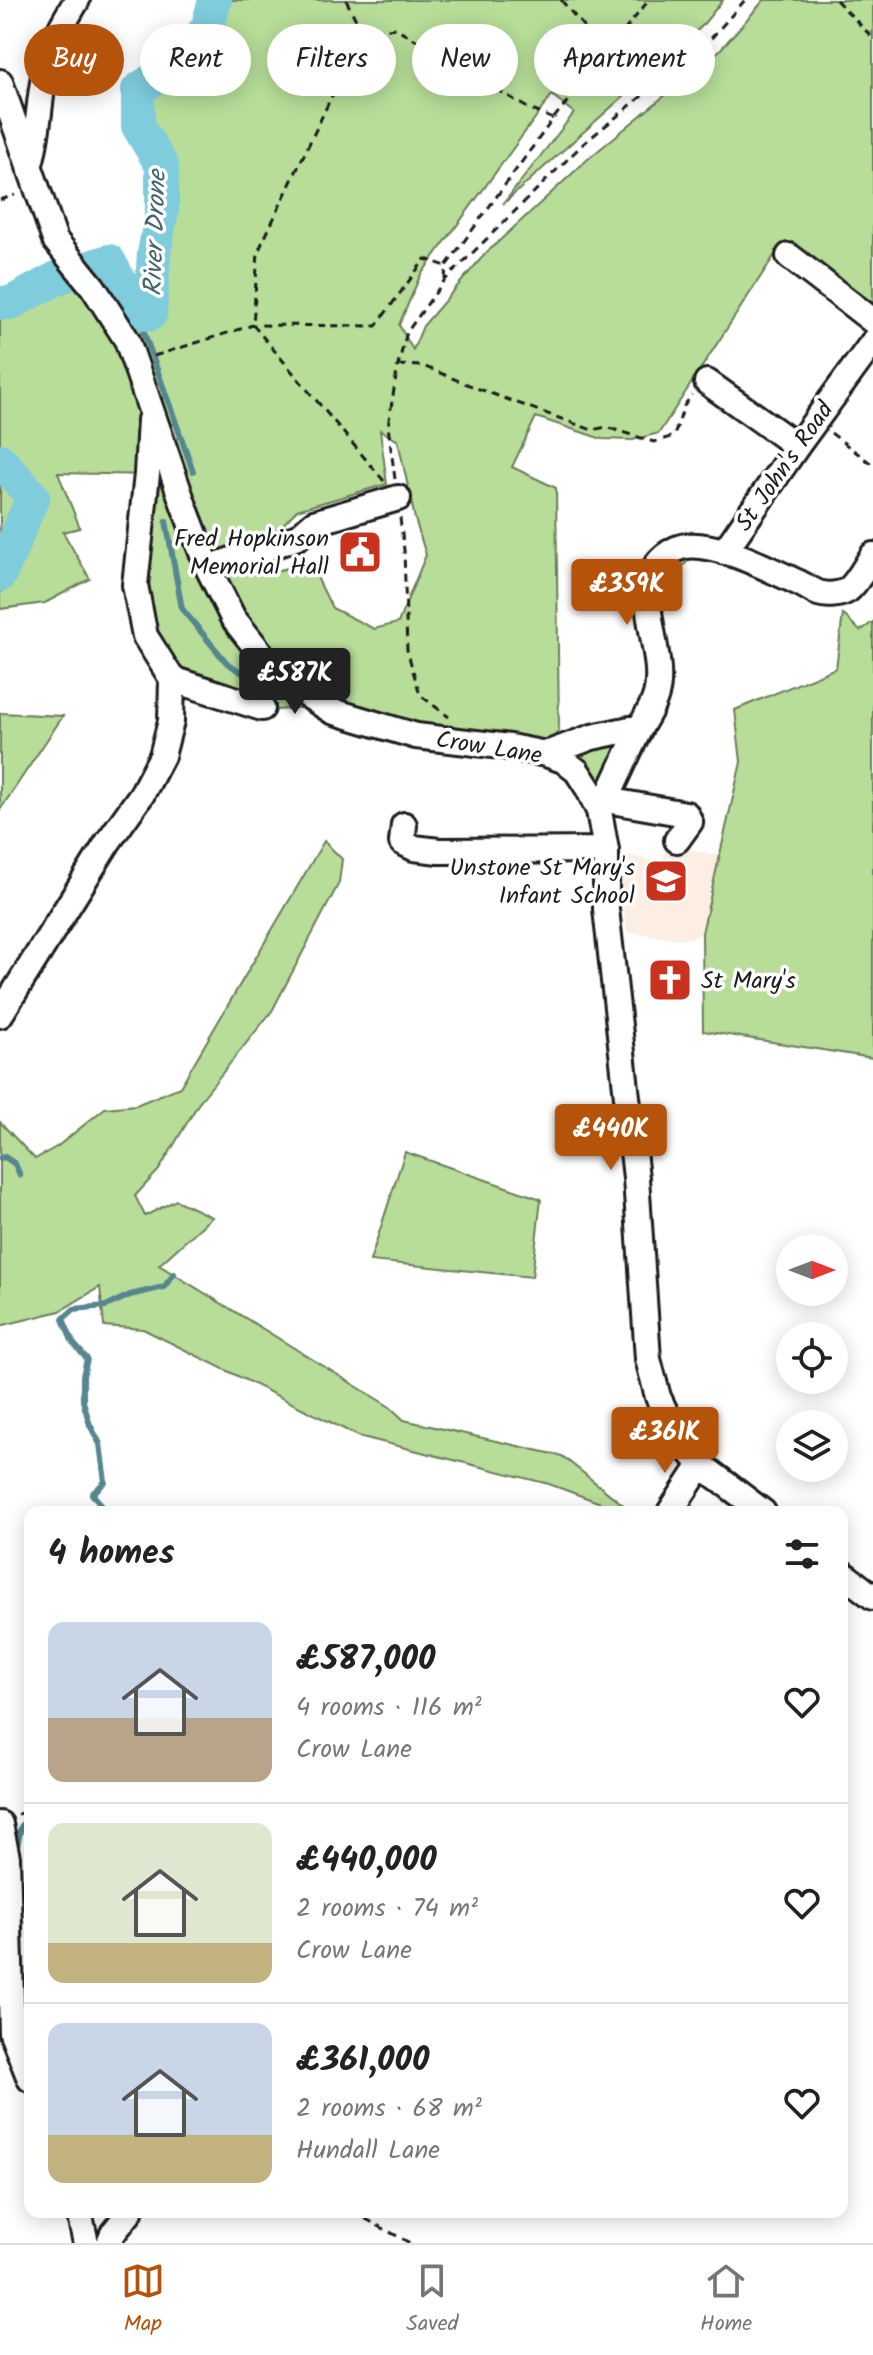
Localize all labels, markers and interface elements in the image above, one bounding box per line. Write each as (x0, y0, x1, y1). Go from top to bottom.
chip: Buy (24, 24, 124, 96)
chip: Rent (140, 24, 251, 96)
chip: Filters (267, 24, 396, 96)
chip: New (412, 24, 518, 96)
chip: Apartment (534, 24, 715, 96)
water label: River Drone (133, 167, 179, 297)
street label: St John's Road (726, 393, 845, 540)
place label: Fred Hopkinson Memorial Hall (174, 520, 329, 587)
public building icon: Fred Hopkinson Memorial Hall (336, 528, 384, 576)
pin: £359K (571, 559, 683, 627)
text: £359K (589, 564, 665, 606)
pin: £587K (239, 648, 351, 716)
text: £587K (257, 653, 333, 695)
street label: Crow Lane (433, 721, 545, 776)
place label: Unstone St Mary's Infant School (450, 849, 635, 916)
school or university icon: Unstone St Mary's Infant School (642, 857, 690, 905)
church icon: St Mary's (646, 956, 694, 1004)
place label: St Mary's (701, 962, 796, 1001)
pin: £440K (555, 1104, 667, 1172)
text: £440K (573, 1109, 649, 1151)
north arrow (776, 1234, 848, 1306)
map controls (776, 1234, 848, 1482)
button: locate (776, 1322, 848, 1394)
pin: £361K (609, 1407, 721, 1475)
button: layers (776, 1410, 848, 1482)
text: £361K (630, 1412, 700, 1454)
text: 4 homes (48, 1527, 175, 1581)
icon: filters (780, 1532, 824, 1576)
text: £587,000 (296, 1633, 435, 1687)
icon: home (112, 1654, 208, 1750)
icon: heart (780, 1680, 824, 1724)
text: 4 rooms · 116 m² (296, 1687, 482, 1729)
text: Crow Lane (296, 1729, 412, 1771)
text: £440,000 (296, 1834, 437, 1888)
icon: home (112, 1855, 208, 1951)
icon: heart (780, 1881, 824, 1925)
text: 2 rooms · 74 m² (296, 1888, 478, 1930)
text: Crow Lane (296, 1930, 412, 1972)
text: £361,000 (296, 2034, 429, 2088)
icon: home (112, 2055, 208, 2151)
icon: heart (780, 2081, 824, 2125)
text: 2 rooms · 68 m² (296, 2088, 482, 2130)
text: Hundall Lane (296, 2130, 440, 2172)
tab: Map (121, 2259, 165, 2342)
tab: Saved (406, 2259, 459, 2342)
tab: Home (700, 2259, 752, 2342)

